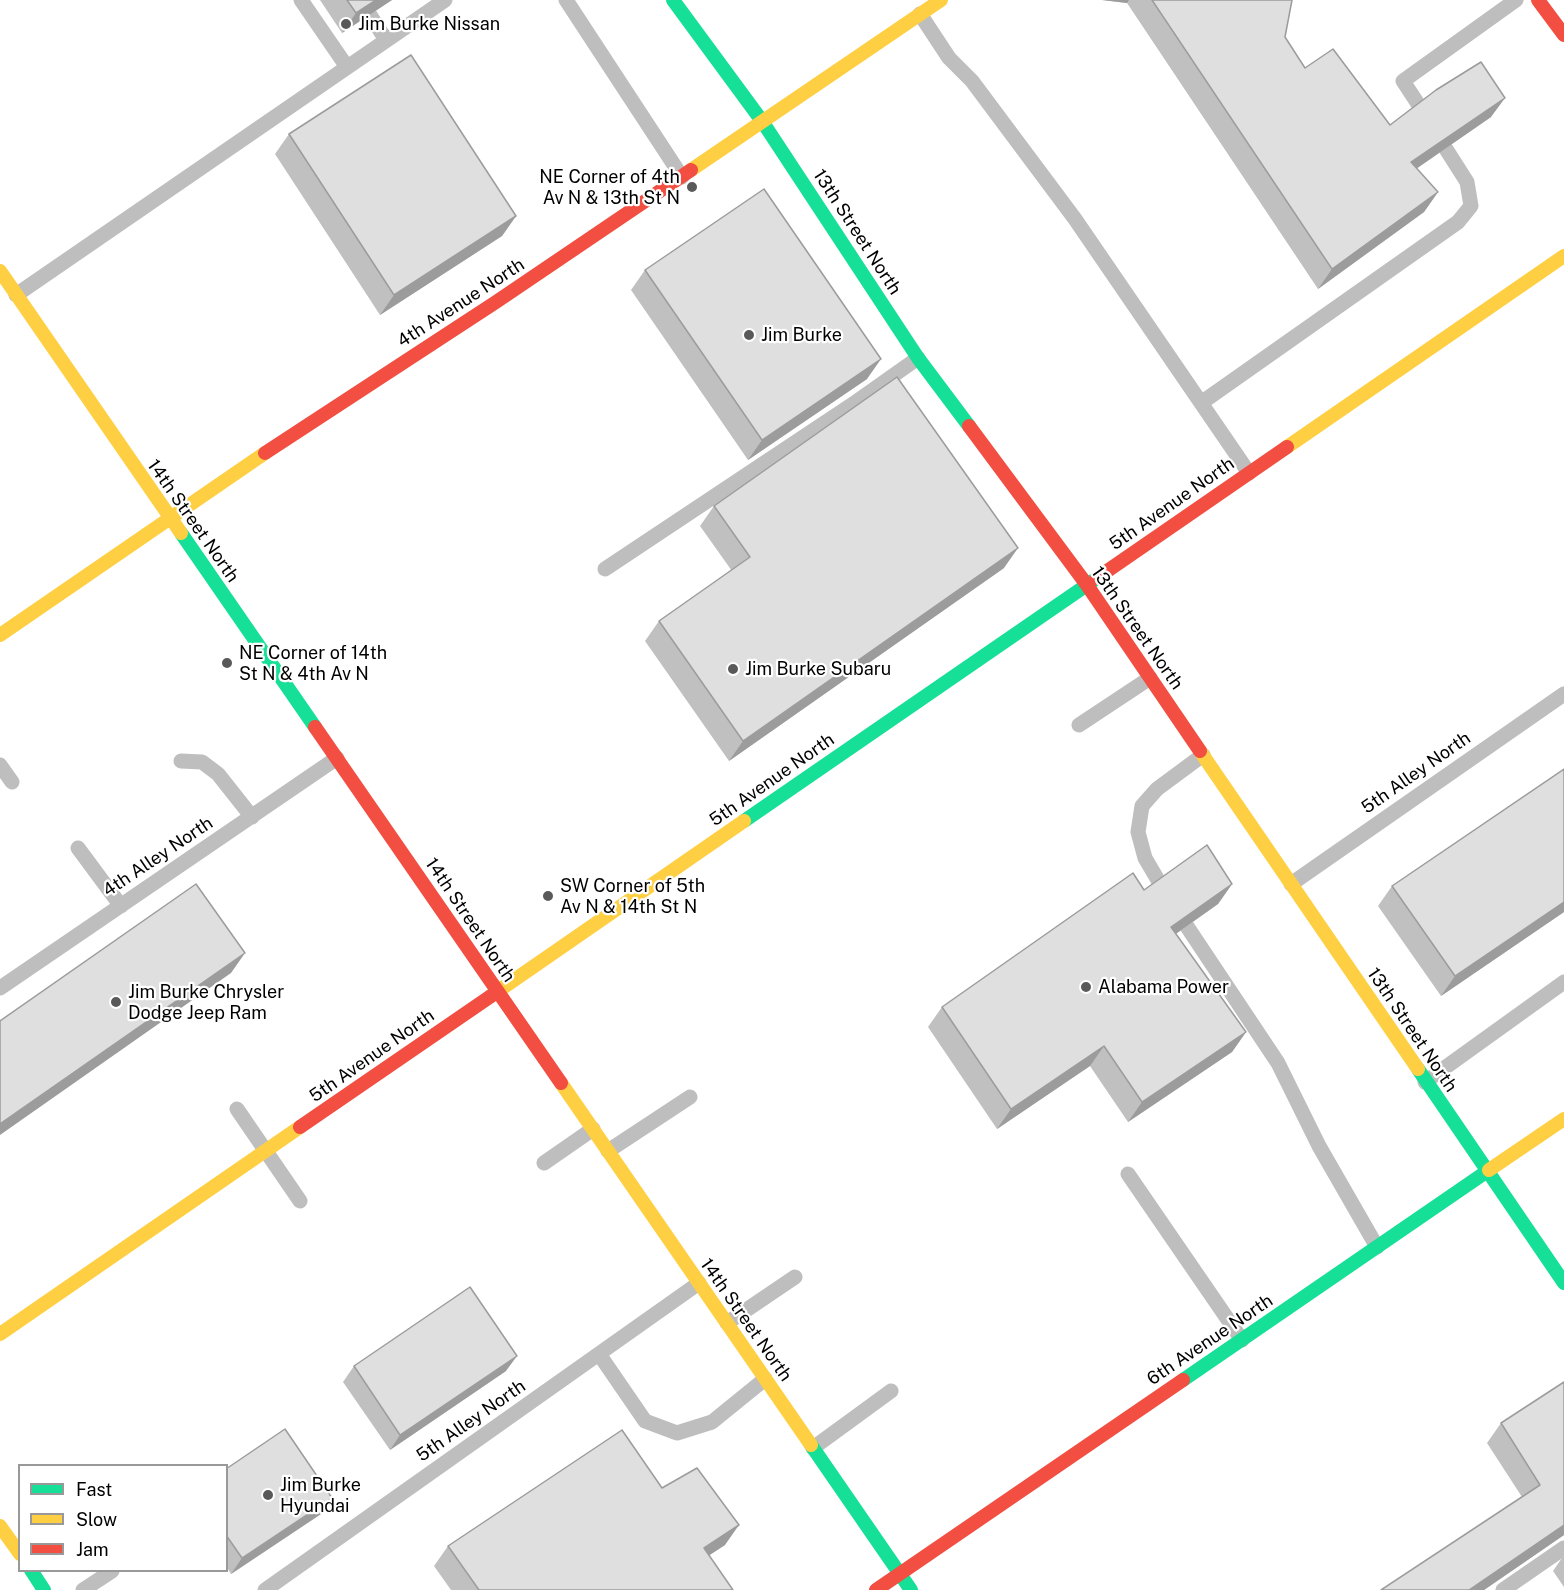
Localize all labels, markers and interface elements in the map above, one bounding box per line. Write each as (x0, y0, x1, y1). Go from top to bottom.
place label: Jim Burke Nissan (358, 13, 500, 35)
marker: Jim Burke Nissan (339, 17, 353, 31)
street label: 13th Street North (808, 165, 906, 299)
place label: NE Corner of 4th Av N & 13th St N (539, 166, 680, 208)
marker: NE Corner of 4th Av N & 13th St N (685, 180, 699, 194)
street label: 4th Avenue North (393, 254, 529, 352)
place label: Jim Burke (761, 324, 842, 346)
marker: Jim Burke (742, 328, 756, 342)
street label: 5th Avenue North (1105, 453, 1239, 555)
street label: 14th Street North (143, 455, 243, 587)
street label: 13th Street North (1087, 562, 1187, 694)
place label: NE Corner of 14th St N & 4th Av N (239, 642, 387, 684)
marker: NE Corner of 14th St N & 4th Av N (220, 656, 234, 670)
place label: Jim Burke Subaru (745, 658, 891, 680)
marker: Jim Burke Subaru (726, 662, 740, 676)
street label: 5th Alley North (1357, 727, 1475, 819)
street label: 5th Avenue North (705, 729, 839, 831)
street label: 4th Alley North (99, 812, 217, 902)
street label: 14th Street North (420, 854, 520, 986)
place label: SW Corner of 5th Av N & 14th St N (560, 875, 705, 918)
marker: SW Corner of 5th Av N & 14th St N (541, 889, 555, 903)
street label: 13th Street North (1362, 964, 1462, 1096)
place label: Alabama Power (1098, 976, 1229, 998)
marker: Alabama Power (1079, 980, 1093, 994)
place label: Jim Burke Chrysler Dodge Jeep Ram (128, 981, 284, 1024)
marker: Jim Burke Chrysler Dodge Jeep Ram (109, 995, 123, 1009)
street label: 5th Avenue North (305, 1005, 439, 1107)
street label: 14th Street North (696, 1254, 796, 1386)
street label: 6th Avenue North (1143, 1290, 1277, 1390)
street label: 5th Alley North (412, 1375, 530, 1467)
legend (18, 1464, 228, 1572)
place label: Jim Burke Hyundai (280, 1474, 361, 1516)
text: Fast (76, 1479, 112, 1500)
marker: Jim Burke Hyundai (261, 1488, 275, 1502)
text: Slow (76, 1509, 117, 1530)
text: Jam (76, 1539, 109, 1560)

